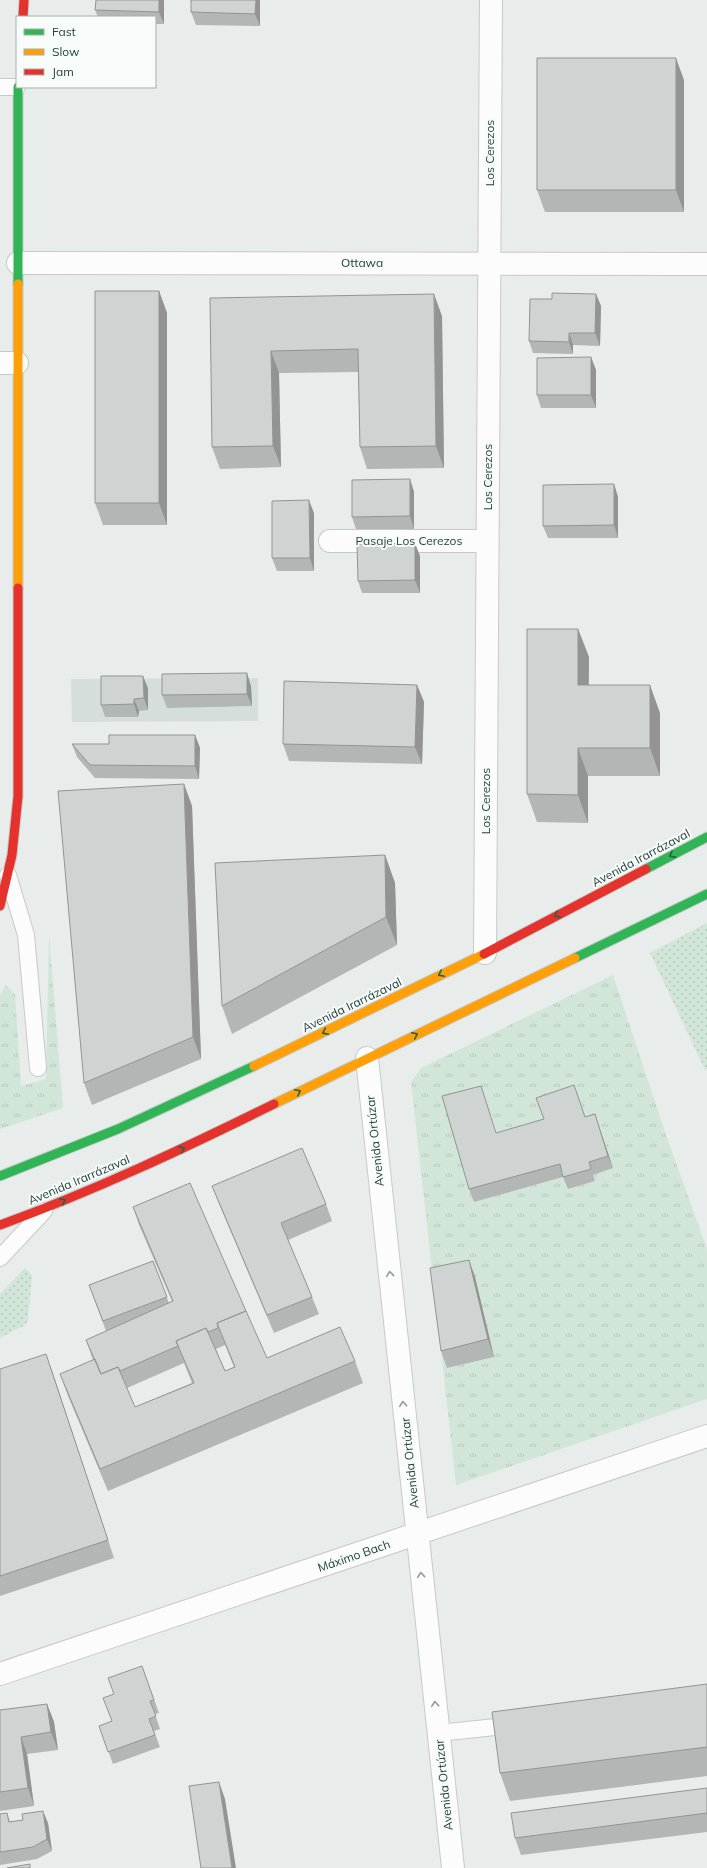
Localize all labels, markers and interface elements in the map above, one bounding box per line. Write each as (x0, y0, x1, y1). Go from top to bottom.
legend (16, 16, 156, 88)
text: Fast (52, 24, 76, 39)
text: Slow (52, 44, 80, 59)
text: Jam (52, 64, 74, 79)
street label: Los Cerezos (482, 120, 497, 186)
street label: Ottawa (341, 255, 383, 270)
street label: Los Cerezos (480, 444, 495, 510)
street label: Pasaje Los Cerezos (356, 533, 462, 548)
street label: Los Cerezos (478, 768, 493, 834)
street label: Avenida Irarrázaval (589, 825, 692, 890)
one-way arrow (669, 851, 677, 858)
one-way arrow (554, 911, 561, 918)
one-way arrow (438, 970, 446, 977)
street label: Avenida Irarrázaval (300, 974, 404, 1035)
one-way arrow (321, 1027, 329, 1035)
one-way arrow (411, 1032, 419, 1040)
one-way arrow (294, 1089, 302, 1097)
street label: Avenida Ortúzar (362, 1094, 387, 1187)
one-way arrow (177, 1146, 185, 1154)
street label: Avenida Irarrázaval (26, 1151, 132, 1208)
one-way arrow (58, 1198, 66, 1206)
one-way arrow (385, 1271, 394, 1277)
one-way arrow (399, 1401, 408, 1407)
street label: Avenida Ortúzar (397, 1416, 422, 1509)
street label: Máximo Bach (316, 1536, 392, 1575)
one-way arrow (417, 1572, 426, 1578)
one-way arrow (431, 1701, 440, 1707)
street label: Avenida Ortúzar (431, 1738, 456, 1831)

